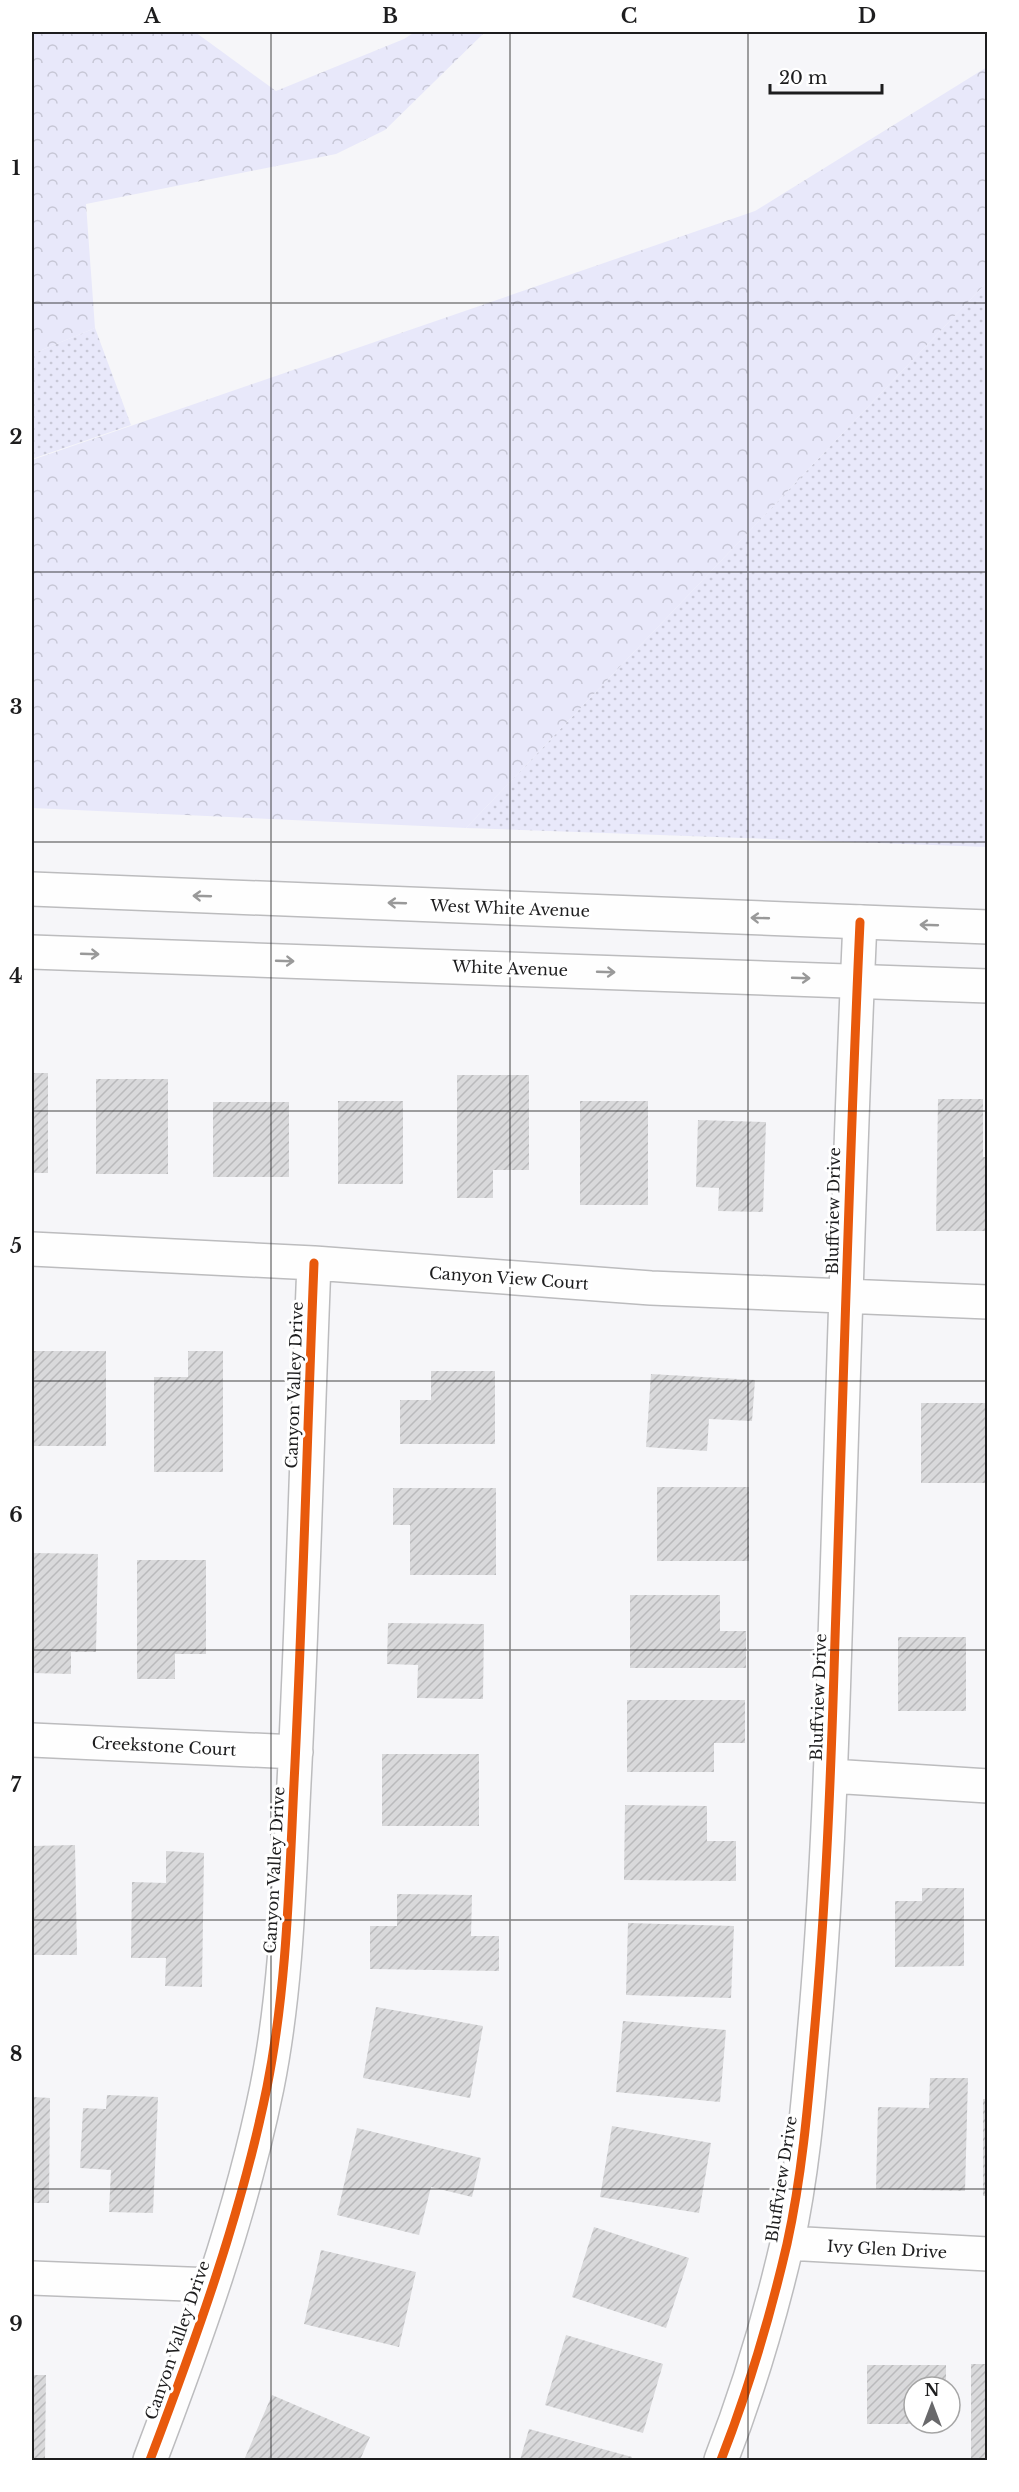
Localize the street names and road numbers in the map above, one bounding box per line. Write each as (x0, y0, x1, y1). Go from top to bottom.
street label: West White Avenue (429, 895, 590, 921)
street label: White Avenue (451, 956, 568, 980)
street label: Bluffview Drive (822, 1147, 844, 1275)
street label: Canyon View Court (428, 1262, 590, 1294)
street label: Canyon Valley Drive (281, 1301, 307, 1469)
street label: Bluffview Drive (806, 1633, 830, 1761)
street label: Creekstone Court (91, 1732, 237, 1760)
street label: Canyon Valley Drive (260, 1786, 288, 1954)
street label: Bluffview Drive (761, 2114, 801, 2244)
street label: Ivy Glen Drive (827, 2236, 947, 2262)
street label: Canyon Valley Drive (140, 2258, 214, 2422)

